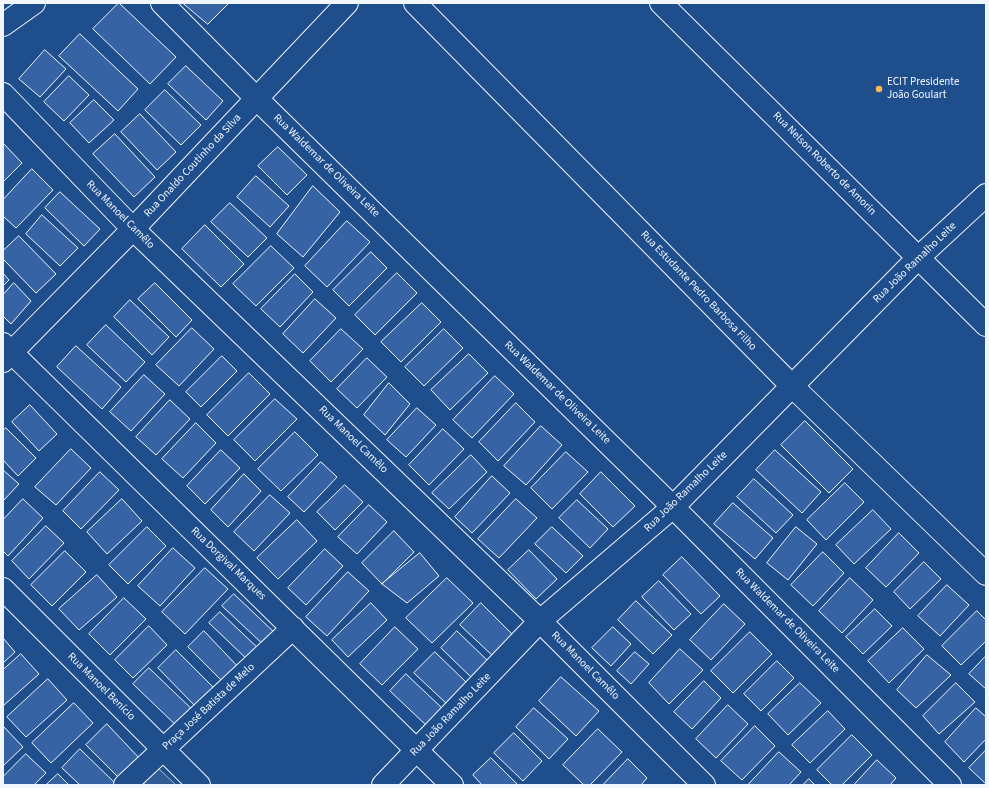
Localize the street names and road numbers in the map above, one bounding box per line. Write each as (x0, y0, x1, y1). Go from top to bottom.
street label: Rua Nelson Roberto de Amorin (770, 110, 878, 218)
street label: Rua Onaldo Coutinho da Silva (142, 112, 244, 220)
street label: Rua Waldemar de Oliveira Leite (270, 112, 382, 220)
street label: Rua Manoel Camêlo (83, 178, 157, 252)
street label: Rua João Ramalho Leite (871, 220, 959, 306)
street label: Rua Estudante Pedro Barbosa Filho (637, 228, 759, 354)
street label: Rua Waldemar de Oliveira Leite (501, 339, 613, 447)
street label: Rua Manoel Camêlo (316, 404, 390, 476)
street label: Rua João Ramalho Leite (642, 449, 730, 535)
street label: Rua Dorgival Marques (188, 525, 268, 603)
street label: Rua Waldemar de Oliveira Leite (732, 566, 842, 676)
street label: Rua Manoel Camêlo (548, 629, 622, 703)
street label: Rua Manoel Benício (64, 650, 138, 724)
street label: Praça José Batista de Melo (160, 661, 258, 753)
street label: Rua João Ramalho Leite (408, 671, 494, 759)

